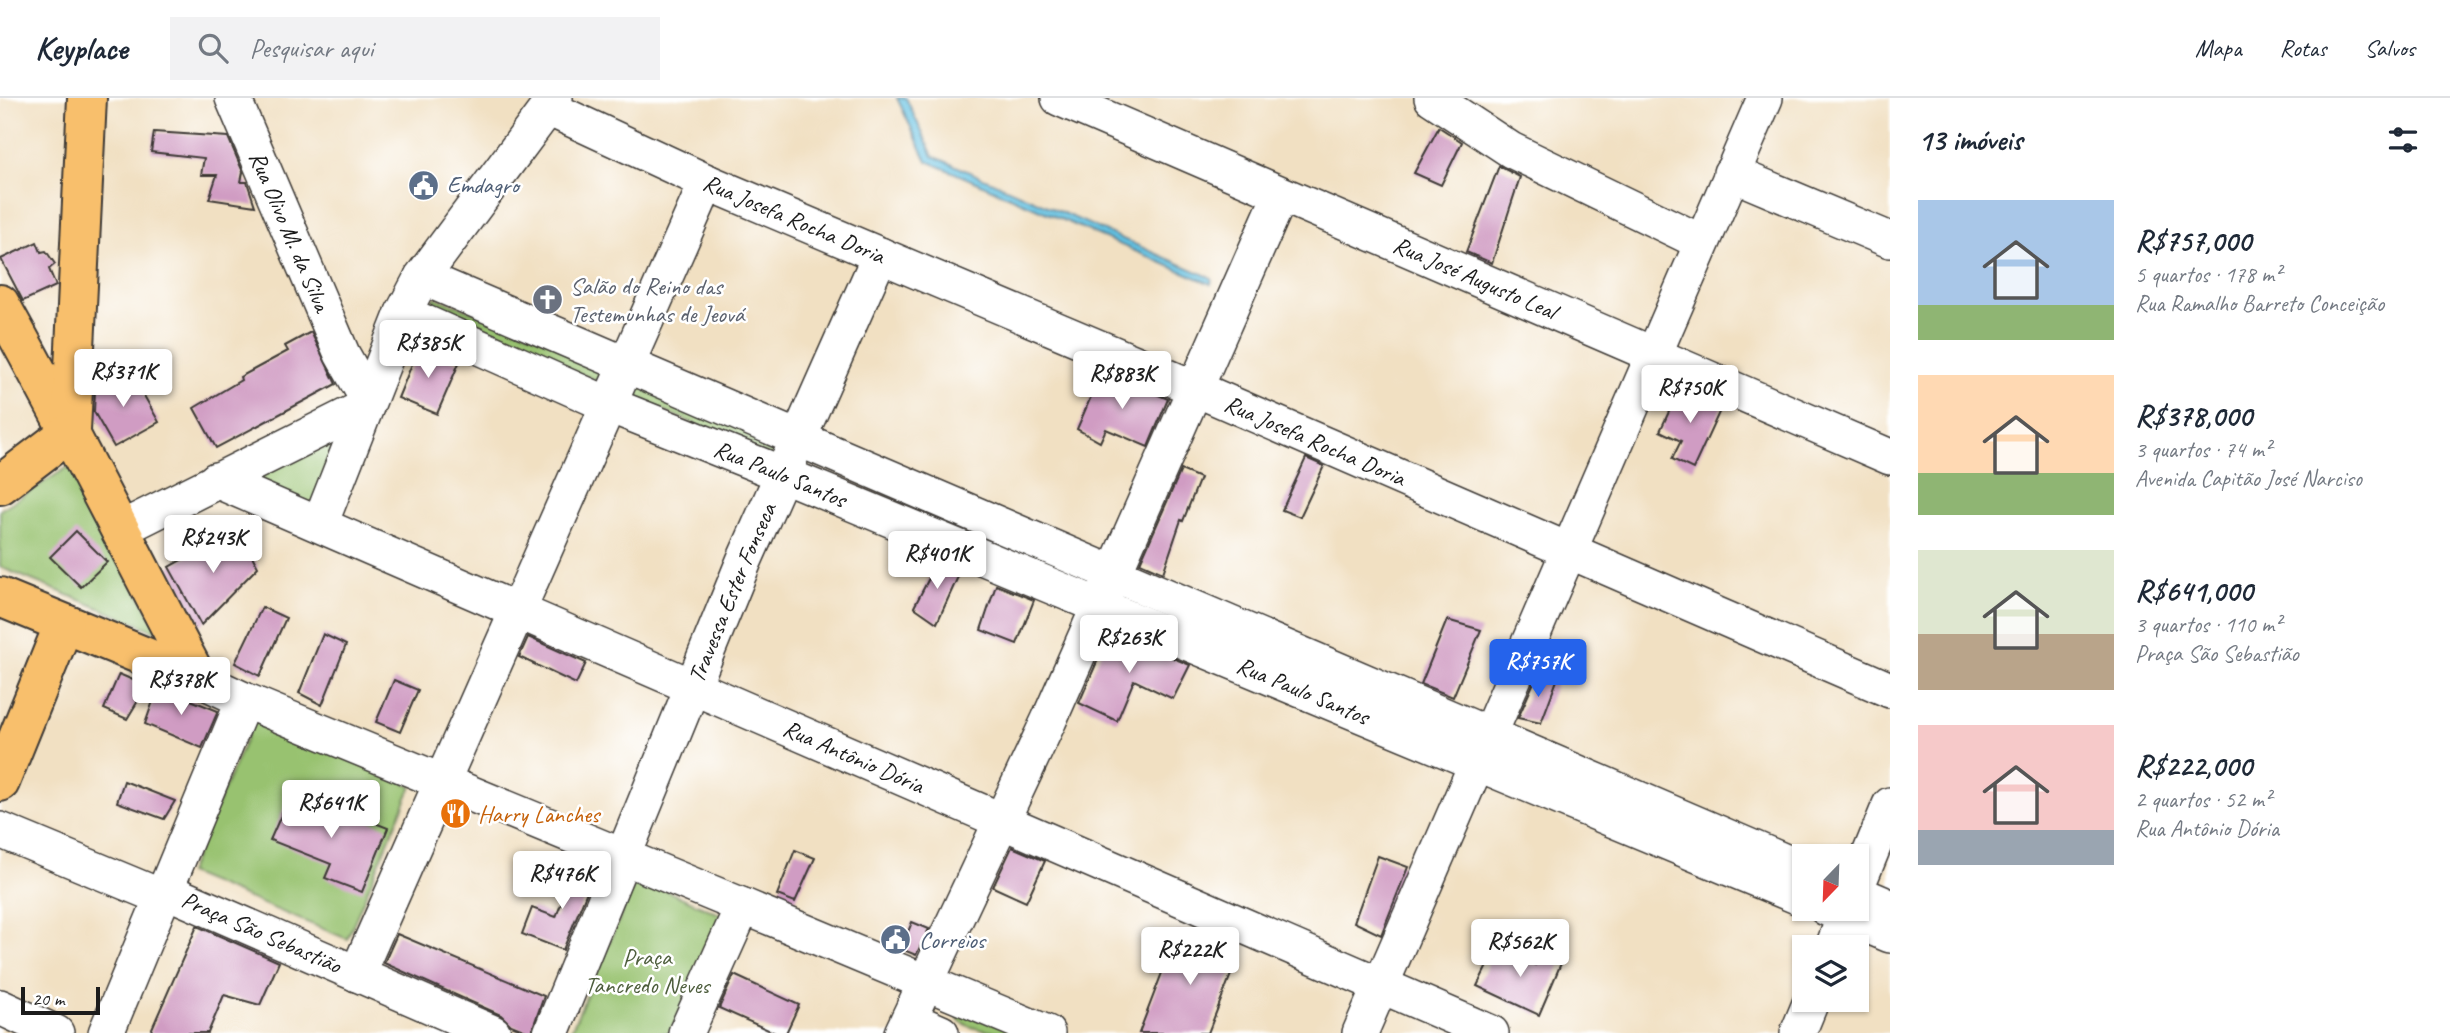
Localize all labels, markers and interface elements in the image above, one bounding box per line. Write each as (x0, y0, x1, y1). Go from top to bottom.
search box (170, 17, 660, 80)
text: Keyplace (35, 27, 128, 69)
icon: search (194, 29, 232, 67)
text: Pesquisar aqui (250, 32, 373, 65)
text: Mapa (2195, 33, 2242, 63)
text: Rotas (2280, 33, 2326, 63)
text: Salvos (2364, 33, 2415, 63)
text: 13 imóveis (1918, 121, 2022, 159)
icon: filters (2384, 121, 2422, 159)
street label: Rua Olivo M. da Silva (242, 147, 338, 318)
street label: Rua Josefa Rocha Doria (699, 167, 891, 271)
public building icon: Emdagro (407, 168, 441, 202)
place label: Emdagro (447, 170, 521, 200)
text: R$757,000 (2135, 222, 2251, 260)
icon: home (1974, 228, 2058, 312)
street label: Rua José Augusto Leal (1389, 229, 1564, 328)
text: 5 quartos · 178 m² (2135, 260, 2281, 289)
place label: Salão do Reino das Testemunhas de Jeová (570, 271, 747, 329)
church icon: Salão do Reino das Testemunhas de Jeová (530, 283, 564, 317)
text: Rua Ramalho Barreto Conceição (2135, 289, 2384, 318)
pin: R$385K (371, 320, 485, 380)
text: R$385K (395, 328, 461, 357)
pin: R$371K (66, 350, 180, 409)
pin: R$883K (1065, 352, 1179, 411)
text: R$371K (90, 357, 156, 386)
text: R$883K (1089, 359, 1155, 388)
pin: R$750K (1633, 366, 1747, 425)
text: R$750K (1657, 373, 1723, 402)
street label: Rua Josefa Rocha Doria (1220, 388, 1411, 494)
text: R$378,000 (2135, 397, 2252, 435)
icon: home (1974, 403, 2058, 487)
street label: Rua Paulo Santos (710, 433, 853, 515)
text: 3 quartos · 74 m² (2135, 435, 2271, 464)
text: Avenida Capitão José Narciso (2135, 464, 2362, 493)
street label: Travessa Ester Fonseca (681, 497, 783, 687)
pin: R$243K (156, 516, 270, 575)
text: R$243K (180, 523, 246, 552)
pin: R$401K (880, 532, 994, 591)
text: R$401K (904, 539, 970, 568)
text: R$641,000 (2135, 572, 2252, 610)
icon: home (1974, 578, 2058, 662)
text: 3 quartos · 110 m² (2135, 610, 2281, 639)
pin: R$263K (1072, 616, 1186, 675)
text: R$263K (1096, 623, 1162, 652)
text: Praça São Sebastião (2135, 639, 2299, 668)
pin: R$757K (1481, 640, 1595, 699)
text: R$757K (1505, 647, 1571, 676)
street label: Rua Paulo Santos (1232, 650, 1376, 732)
pin: R$378K (124, 658, 238, 717)
text: R$378K (148, 665, 214, 694)
street label: Rua Antônio Dória (779, 713, 930, 801)
text: R$222,000 (2135, 747, 2252, 785)
icon: home (1974, 753, 2058, 837)
pin: R$641K (274, 780, 388, 840)
text: 2 quartos · 52 m² (2135, 785, 2271, 814)
text: R$641K (298, 788, 364, 817)
restaurant icon: Harry Lanches (438, 797, 472, 831)
place label: Harry Lanches (478, 799, 602, 829)
text: Rua Antônio Dória (2135, 814, 2279, 843)
north arrow (1792, 844, 1869, 920)
map controls (1792, 844, 1869, 1012)
pin: R$476K (505, 852, 619, 911)
text: R$476K (529, 859, 595, 888)
street label: Praça São Sebastião (177, 884, 347, 981)
pin: R$562K (1463, 920, 1577, 979)
public building icon: Correios (879, 923, 913, 957)
place label: Correios (919, 925, 987, 955)
text: R$562K (1487, 927, 1553, 956)
pin: R$222K (1133, 928, 1247, 987)
text: R$222K (1157, 935, 1223, 964)
button: layers (1792, 935, 1869, 1012)
park label: Praça Tancredo Neves (584, 942, 711, 1000)
scale bar (21, 984, 100, 1016)
text: 20 m (32, 987, 64, 1011)

